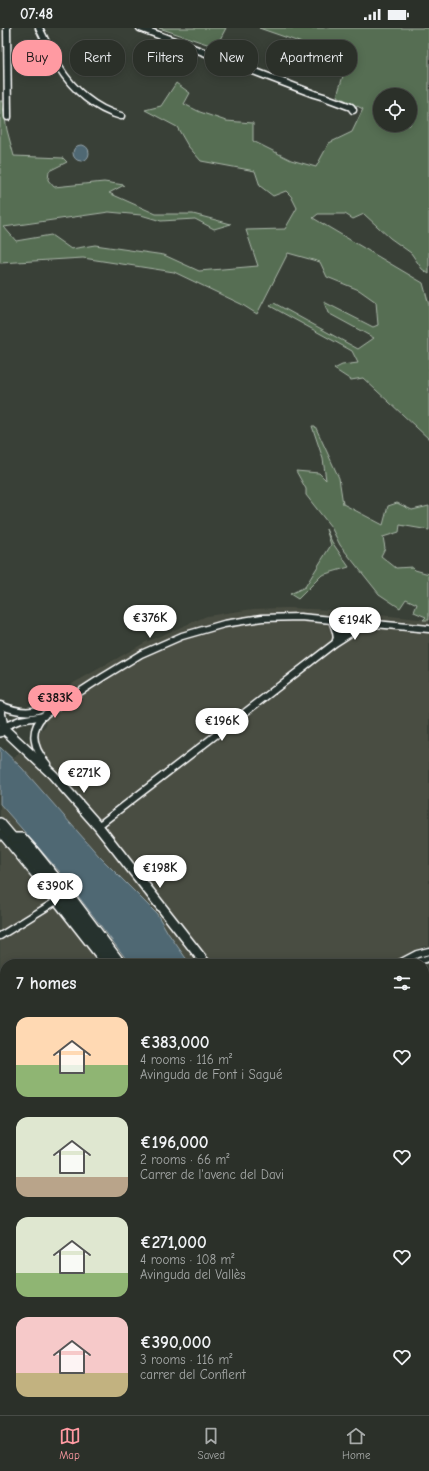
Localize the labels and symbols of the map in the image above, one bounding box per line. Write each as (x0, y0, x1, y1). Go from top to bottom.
pin: €376K (122, 605, 178, 639)
pin: €194K (327, 607, 383, 641)
pin: €383K (27, 685, 83, 719)
pin: €196K (194, 708, 250, 742)
pin: €271K (56, 760, 112, 794)
pin: €198K (132, 855, 188, 889)
pin: €390K (27, 873, 83, 907)

